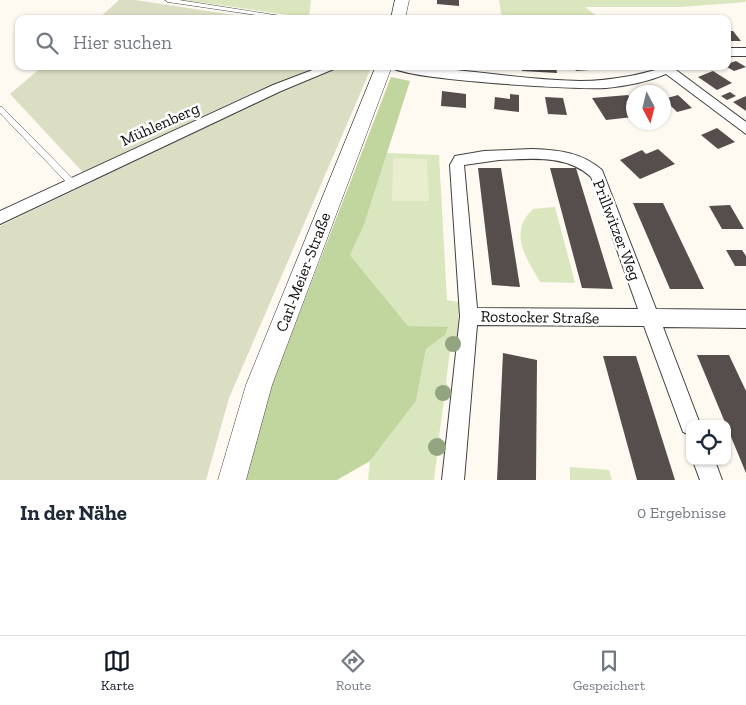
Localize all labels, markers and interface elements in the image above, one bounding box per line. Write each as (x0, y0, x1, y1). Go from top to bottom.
search box (15, 15, 731, 70)
icon: search (33, 29, 61, 57)
text: Hier suchen (73, 31, 172, 54)
north arrow (626, 85, 671, 130)
street label: Mühlenberg (118, 98, 203, 150)
street label: Prillwitzer Weg (589, 177, 645, 283)
street label: Carl-Meier-Straße (272, 210, 334, 334)
street label: Rostocker Straße (480, 306, 600, 328)
map controls (686, 420, 731, 465)
button: locate (686, 420, 731, 465)
text: In der Nähe (20, 500, 127, 525)
text: 0 Ergebnisse (637, 503, 726, 522)
tab: Karte (101, 647, 134, 694)
tab: Route (336, 647, 371, 694)
tab: Gespeichert (573, 647, 645, 694)

